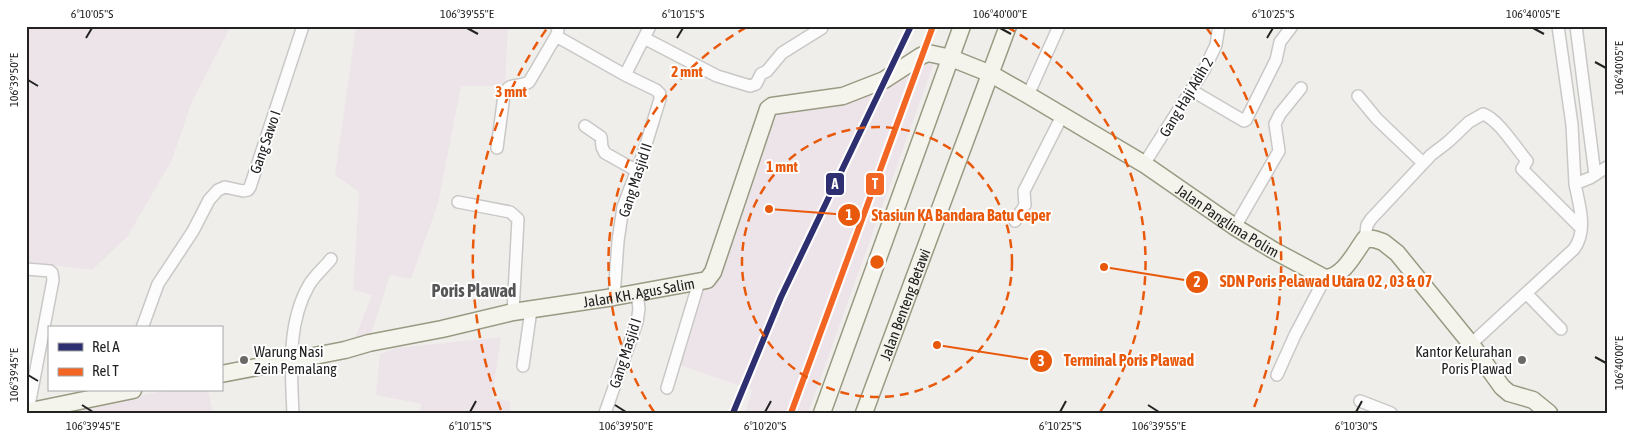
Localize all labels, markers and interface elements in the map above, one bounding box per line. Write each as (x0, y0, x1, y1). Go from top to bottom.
text: 6°10'05"S (71, 7, 113, 21)
text: 106°39'55"E (440, 7, 494, 21)
text: 6°10'15"S (662, 7, 704, 21)
text: 106°40'00"E (973, 7, 1027, 21)
text: 6°10'25"S (1252, 7, 1294, 21)
text: 106°40'05"E (1506, 7, 1560, 21)
text: 106°40'05"E (1612, 41, 1626, 95)
text: 106°39'50"E (7, 53, 21, 107)
street label: Gang Haji Adih 2 (1156, 54, 1216, 140)
text: 2 mnt (671, 63, 703, 80)
text: 3 mnt (495, 83, 527, 100)
street label: Gang Sawo I (246, 108, 284, 176)
street label: Gang Masjid II (615, 141, 655, 219)
text: 1 mnt (766, 158, 798, 175)
line badge: A (825, 172, 845, 196)
line badge: T (865, 172, 885, 196)
text: A (831, 176, 839, 192)
text: T (872, 176, 879, 192)
street label: Jalan Panglima Polim (1173, 181, 1282, 260)
callout: Stasiun KA Bandara Batu Ceper (836, 200, 1060, 231)
text: 1 (845, 206, 853, 223)
text: Stasiun KA Bandara Batu Ceper (871, 206, 1051, 224)
street label: Jalan Benteng Betawi (876, 246, 933, 362)
centre of rings (868, 253, 886, 271)
callout: SDN Poris Pelawad Utara 02 , 03 & 07 (1184, 266, 1442, 297)
text: SDN Poris Pelawad Utara 02 , 03 & 07 (1220, 272, 1432, 290)
text: 2 (1193, 273, 1201, 290)
street label: Jalan KH. Agus Salim (582, 274, 696, 310)
district label: Poris Plawad (432, 280, 516, 301)
street label: Gang Masjid I (606, 316, 644, 390)
legend (48, 326, 222, 392)
text: 106°40'00"E (1612, 336, 1626, 390)
text: Rel A (92, 338, 120, 355)
place label: Warung Nasi Zein Pemalang (254, 343, 337, 377)
place label: Kantor Kelurahan Poris Plawad (1415, 343, 1512, 377)
callout: Terminal Poris Plawad (1028, 345, 1204, 376)
text: 106°39'45"E (7, 348, 21, 402)
text: Terminal Poris Plawad (1064, 351, 1195, 369)
text: 3 (1037, 352, 1045, 369)
marker: Warung Nasi Zein Pemalang (238, 354, 250, 366)
marker: Kantor Kelurahan Poris Plawad (1516, 354, 1528, 366)
text: Rel T (92, 362, 119, 379)
text: 106°39'45"E (66, 419, 120, 433)
text: 6°10'15"S (449, 419, 491, 433)
text: 106°39'50"E (599, 419, 653, 433)
text: 6°10'20"S (744, 419, 786, 433)
text: 6°10'25"S (1039, 419, 1081, 433)
text: 106°39'55"E (1132, 419, 1186, 433)
text: 6°10'30"S (1335, 419, 1377, 433)

